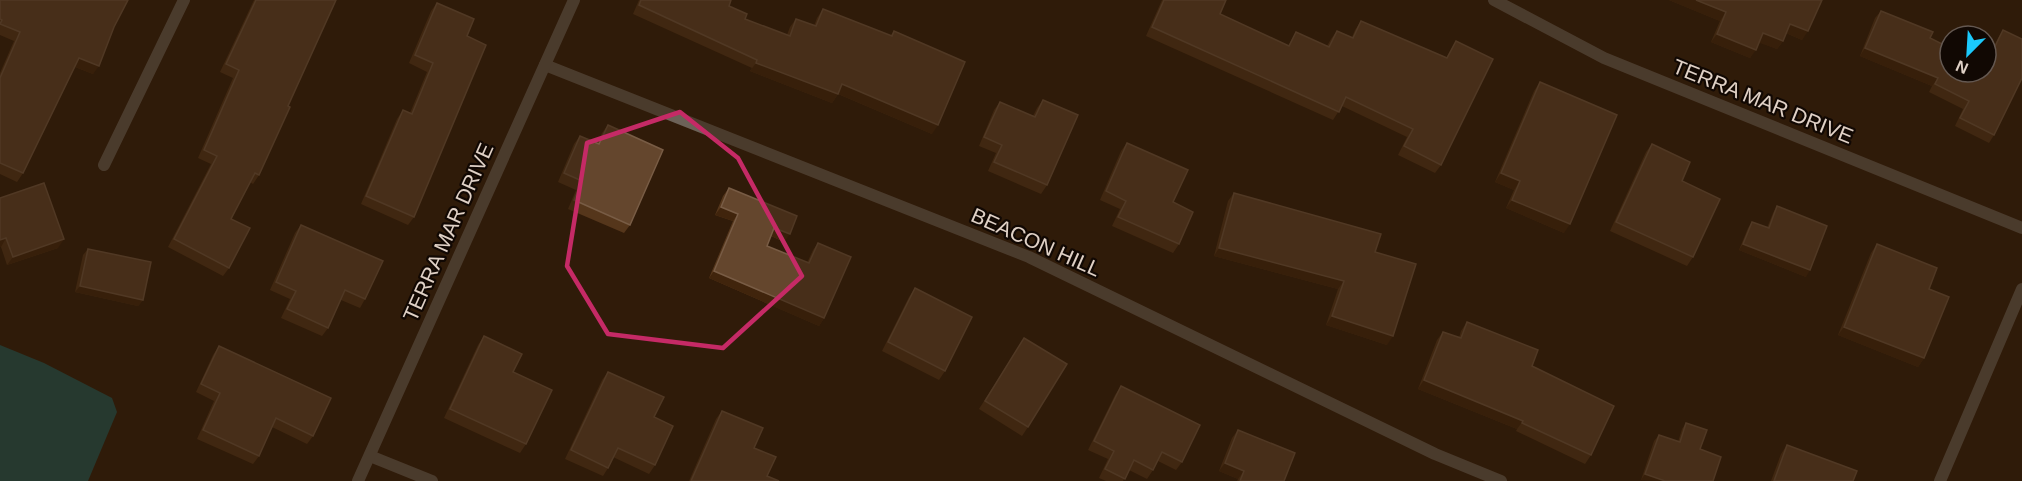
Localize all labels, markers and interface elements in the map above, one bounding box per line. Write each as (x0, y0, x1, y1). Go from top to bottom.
north arrow (1938, 24, 1998, 84)
street label: TERRA MAR DRIVE (1669, 54, 1857, 148)
text: N (1953, 57, 1971, 77)
street label: TERRA MAR DRIVE (398, 139, 498, 325)
street label: BEACON HILL (968, 203, 1104, 281)

